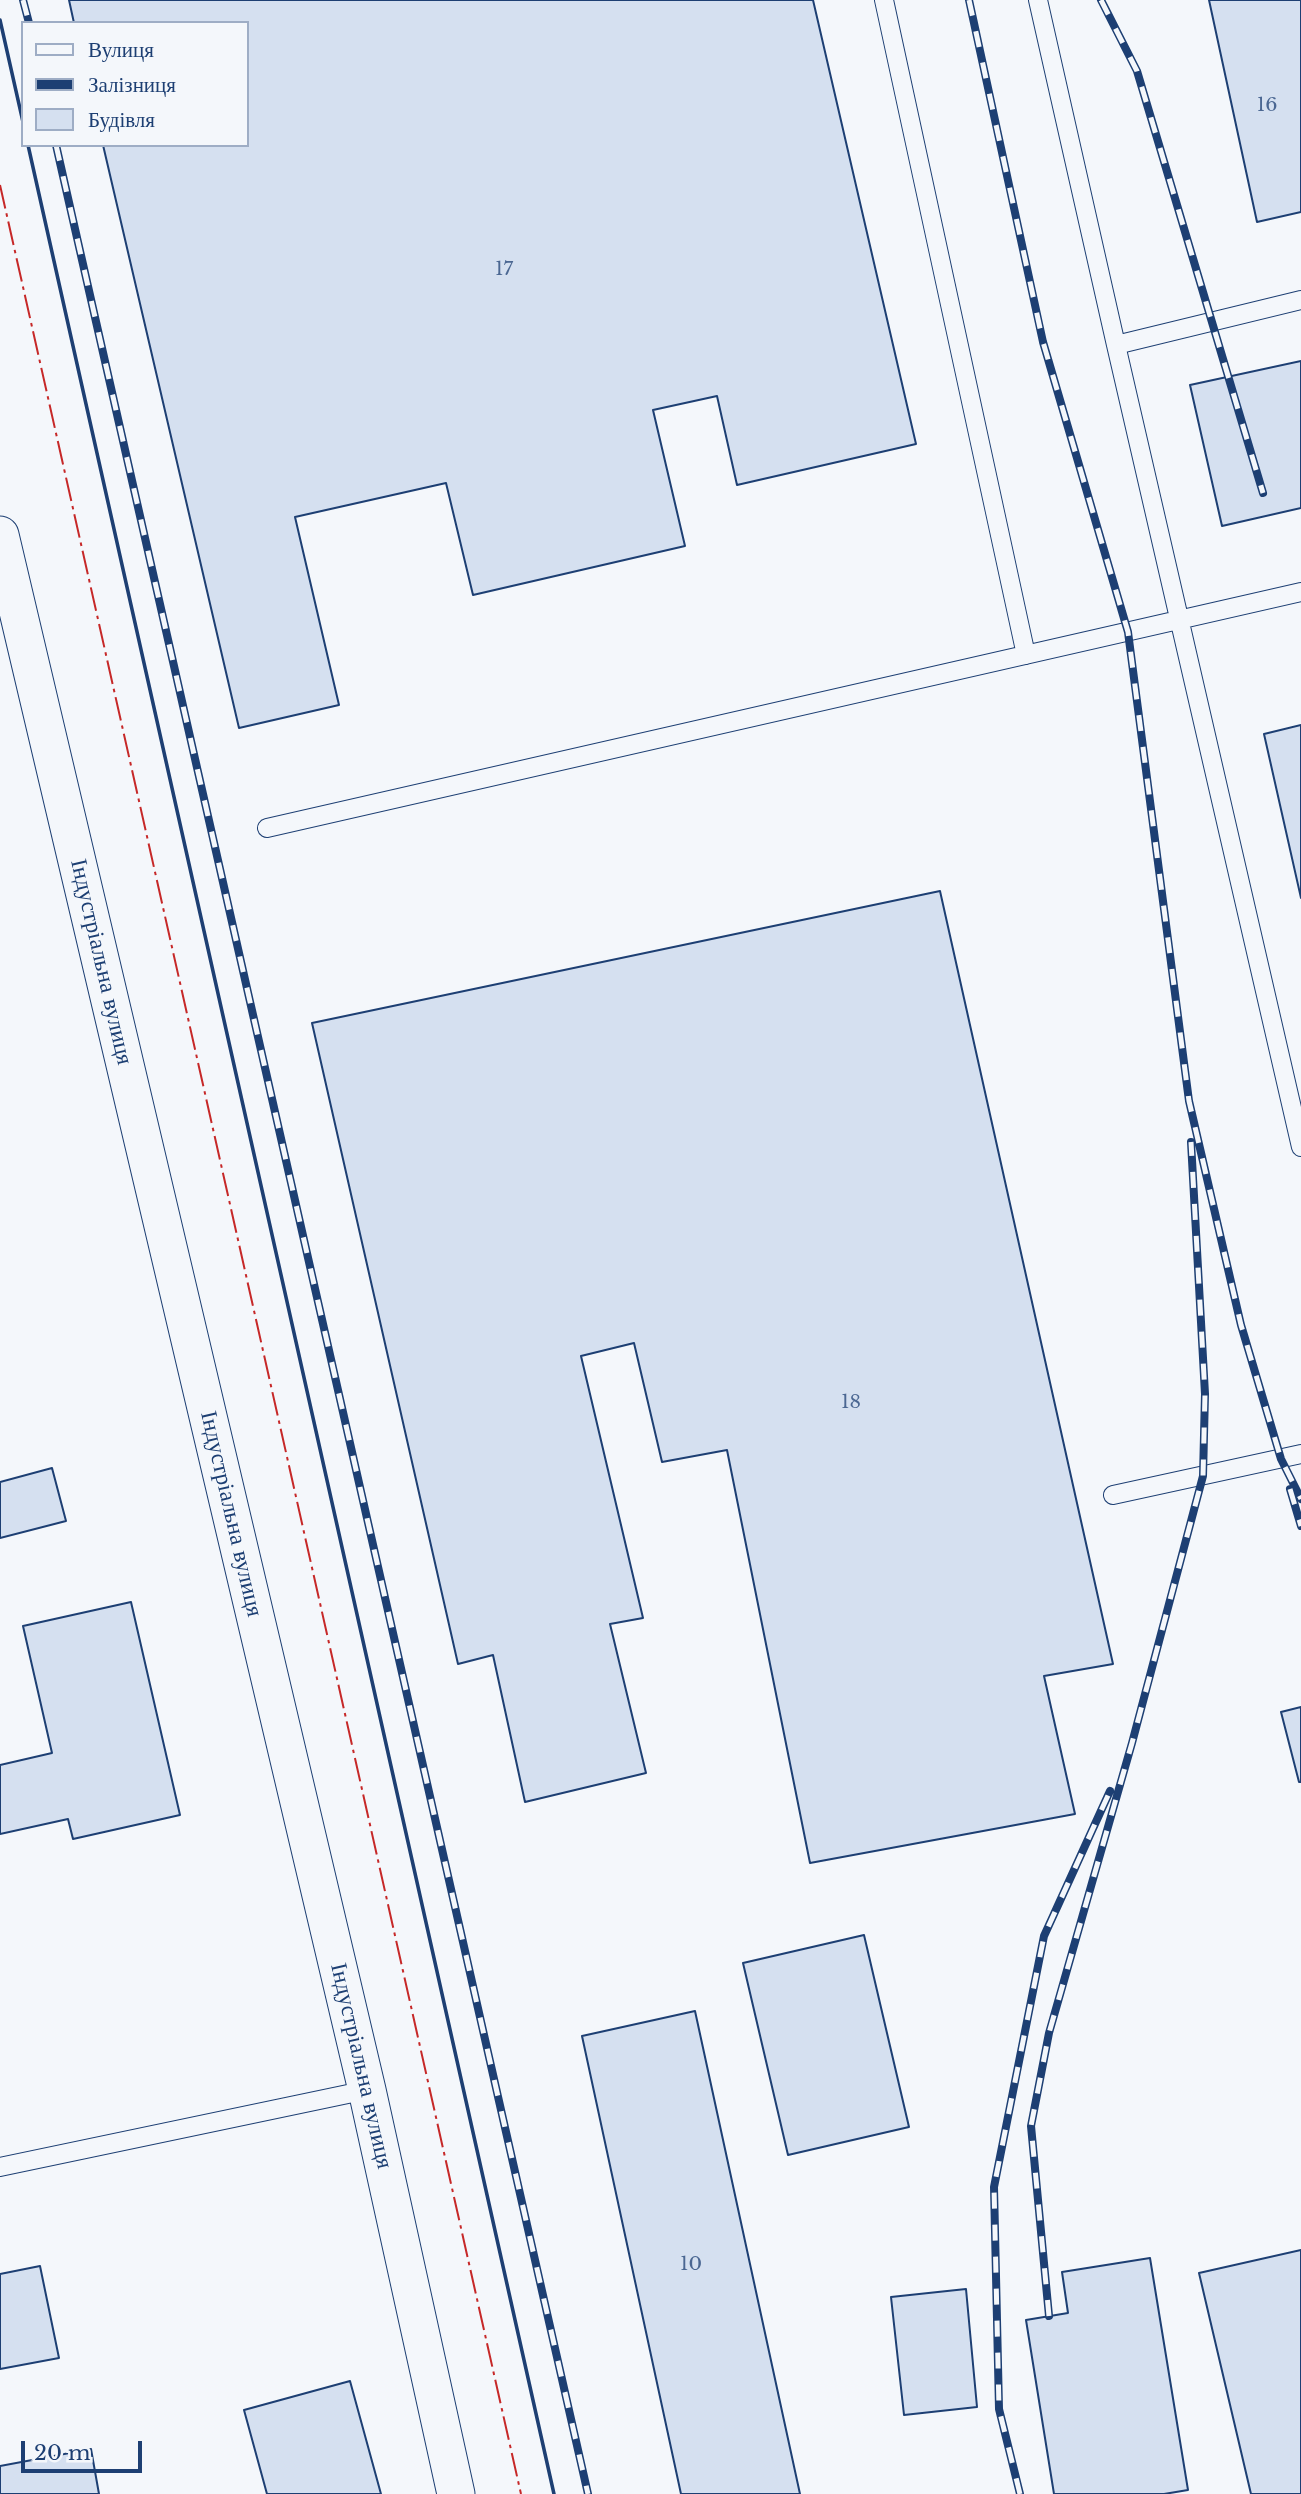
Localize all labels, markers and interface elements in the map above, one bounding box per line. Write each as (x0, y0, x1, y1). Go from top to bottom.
legend (21, 21, 248, 147)
text: Вулиця (88, 37, 154, 63)
text: Залізниця (88, 72, 176, 98)
house number: 16 (1257, 95, 1277, 117)
text: Будівля (88, 107, 155, 133)
house number: 17 (495, 259, 513, 281)
street label: Індустріальна вулиця (64, 856, 138, 1068)
house number: 18 (841, 1392, 861, 1414)
street label: Індустріальна вулиця (194, 1408, 268, 1620)
street label: Індустріальна вулиця (324, 1960, 398, 2172)
house number: 10 (680, 2254, 702, 2276)
scale bar (24, 2428, 145, 2472)
text: 20 m (34, 2440, 91, 2466)

